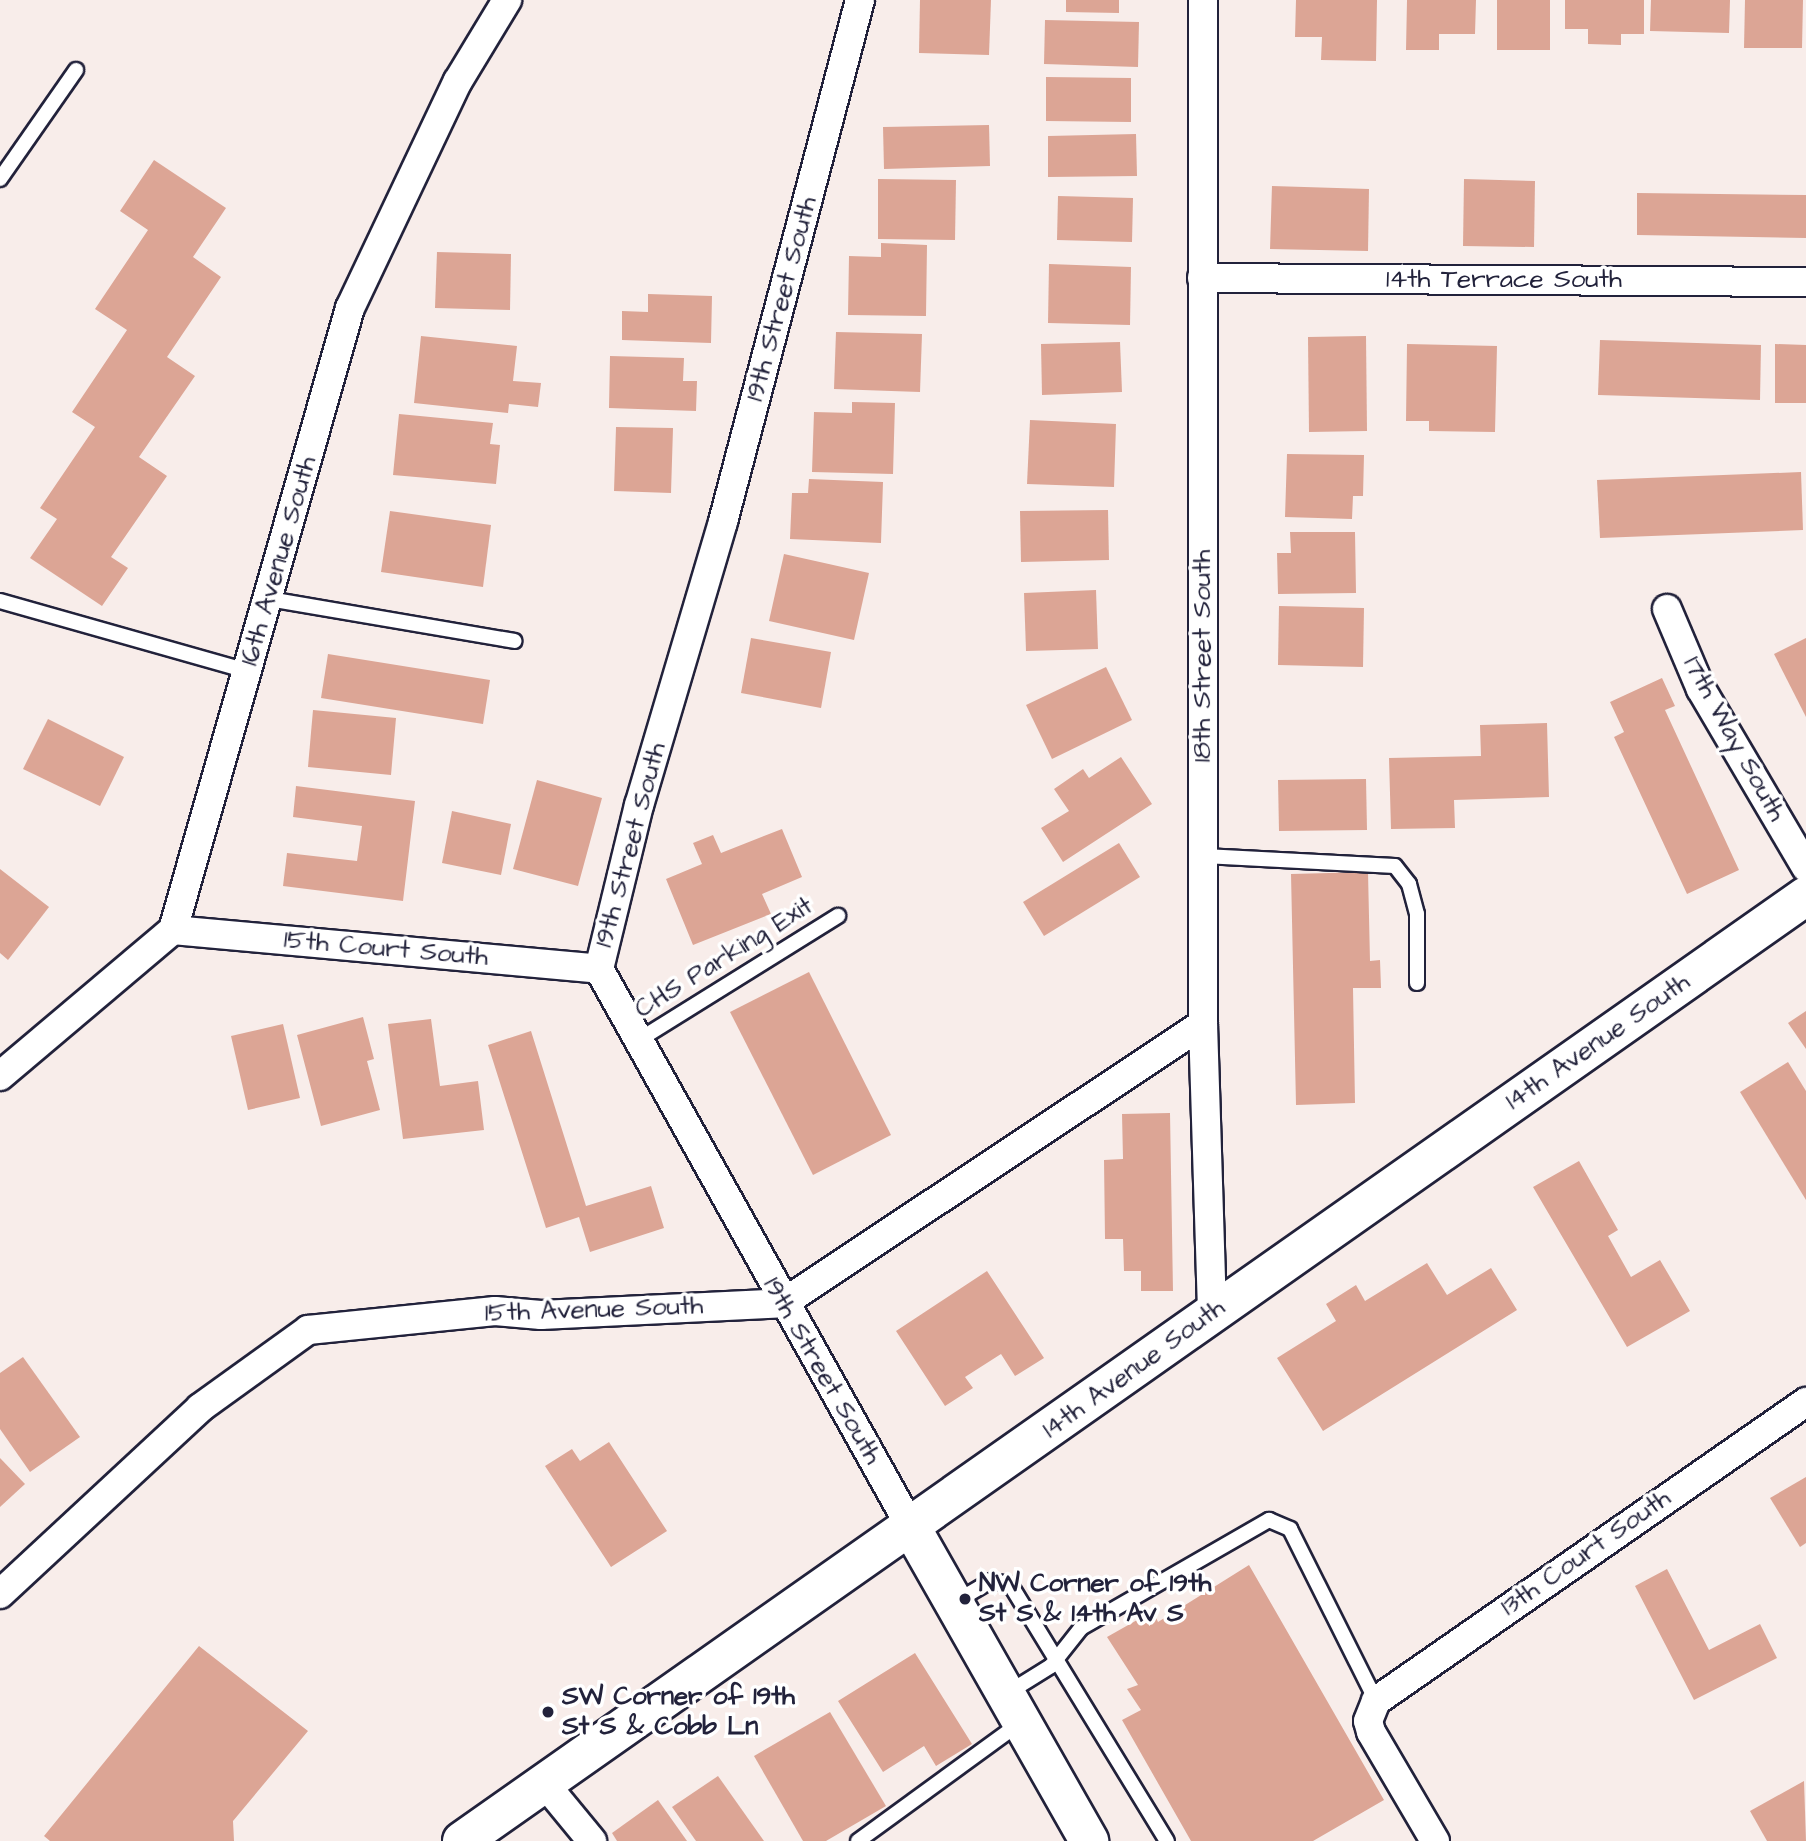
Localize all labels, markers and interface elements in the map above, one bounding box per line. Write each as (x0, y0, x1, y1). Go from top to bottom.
street label: 19th Street South (740, 193, 824, 405)
street label: 14th Terrace South (1386, 264, 1622, 296)
street label: 16th Avenue South (234, 453, 324, 669)
street label: 18th Street South (1187, 550, 1219, 762)
street label: 17th Way South (1676, 651, 1792, 827)
street label: 19th Street South (589, 739, 673, 951)
street label: CHS Parking Exit (629, 891, 819, 1025)
street label: 15th Court South (283, 925, 489, 973)
street label: 14th Avenue South (1500, 967, 1696, 1117)
street label: 19th Street South (756, 1272, 888, 1470)
street label: 15th Avenue South (484, 1291, 704, 1329)
street label: 14th Avenue South (1037, 1292, 1231, 1446)
street label: 13th Court South (1495, 1483, 1677, 1623)
place label: NW Corner of 19th St S & 14th Av S (979, 1568, 1211, 1630)
marker: NW Corner of 19th St S & 14th Av S (957, 1591, 973, 1607)
place label: SW Corner of 19th St S & Cobb Ln (562, 1681, 795, 1742)
marker: SW Corner of 19th St S & Cobb Ln (540, 1704, 556, 1720)

